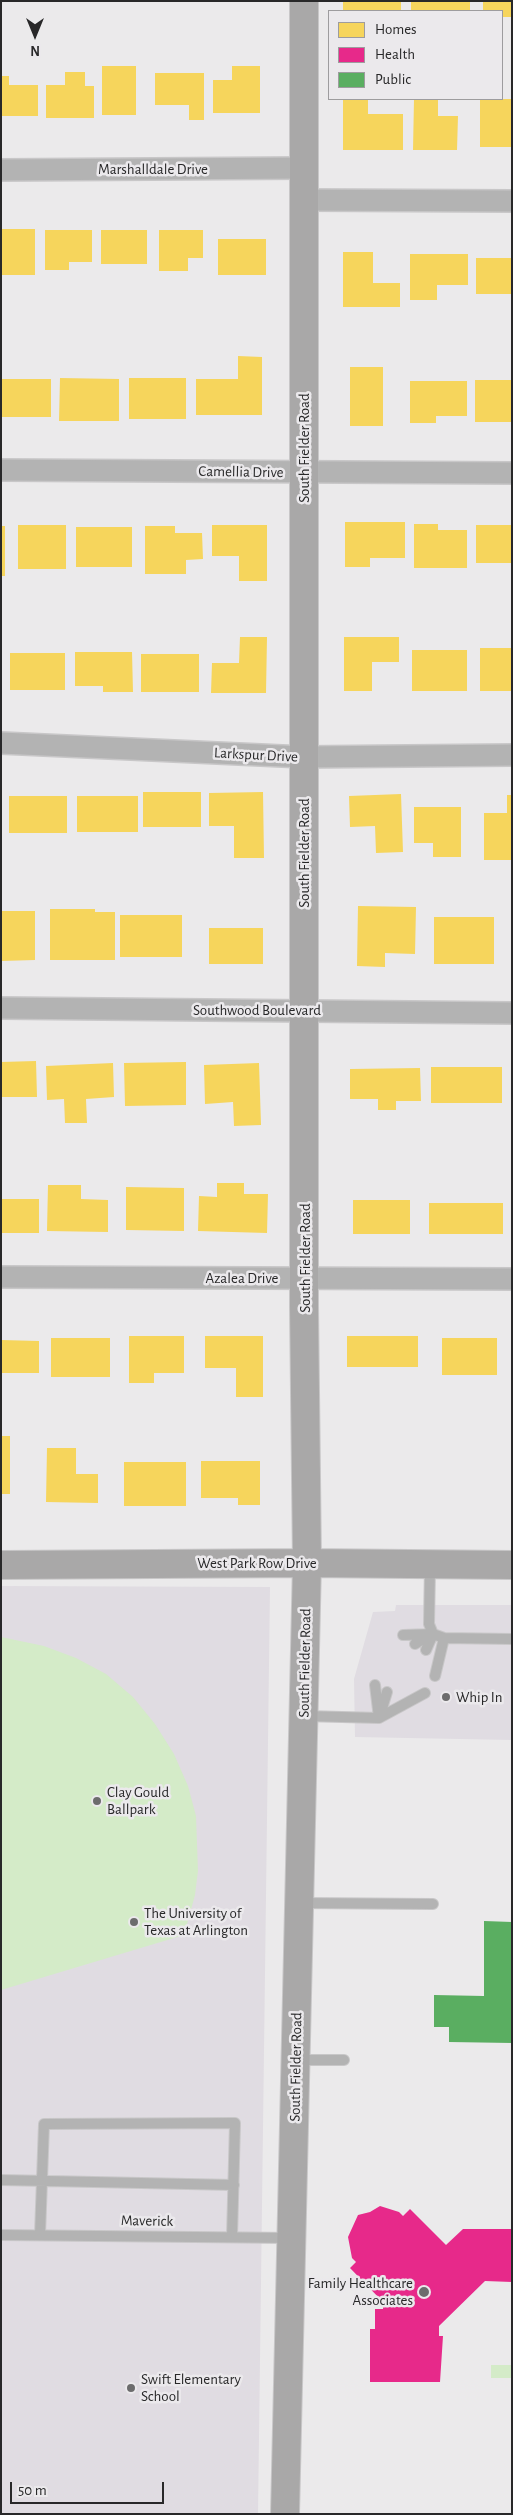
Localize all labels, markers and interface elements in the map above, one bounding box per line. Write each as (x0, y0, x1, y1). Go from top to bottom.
north arrow (10, 10, 60, 60)
legend (328, 10, 503, 100)
text: Homes (375, 22, 417, 37)
text: N (30, 43, 40, 57)
text: Health (375, 47, 415, 62)
text: Public (375, 72, 411, 87)
street label: Marshalldale Drive (98, 160, 208, 178)
street label: South Fielder Road (295, 393, 313, 503)
street label: Camellia Drive (198, 462, 284, 482)
street label: Larkspur Drive (214, 744, 298, 766)
street label: South Fielder Road (295, 798, 313, 908)
street label: Southwood Boulevard (193, 1001, 321, 1019)
street label: South Fielder Road (296, 1203, 314, 1313)
street label: Azalea Drive (205, 1269, 279, 1287)
street label: West Park Row Drive (197, 1554, 317, 1572)
street label: South Fielder Road (295, 1608, 315, 1718)
place label: Whip In (456, 1688, 502, 1706)
marker: Whip In (440, 1691, 452, 1703)
place label: Clay Gould Ballpark (107, 1783, 169, 1818)
marker: Clay Gould Ballpark (91, 1795, 103, 1807)
place label: The University of Texas at Arlington (144, 1904, 248, 1939)
marker: The University of Texas at Arlington (128, 1916, 140, 1928)
street label: South Fielder Road (286, 2012, 306, 2122)
street label: Maverick (121, 2212, 173, 2230)
place label: Family Healthcare Associates (308, 2274, 413, 2309)
marker: Family Healthcare Associates (417, 2285, 431, 2299)
place label: Swift Elementary School (141, 2370, 241, 2405)
marker: Swift Elementary School (125, 2382, 137, 2394)
scale bar (12, 2472, 166, 2504)
text: 50 m (18, 2483, 47, 2498)

